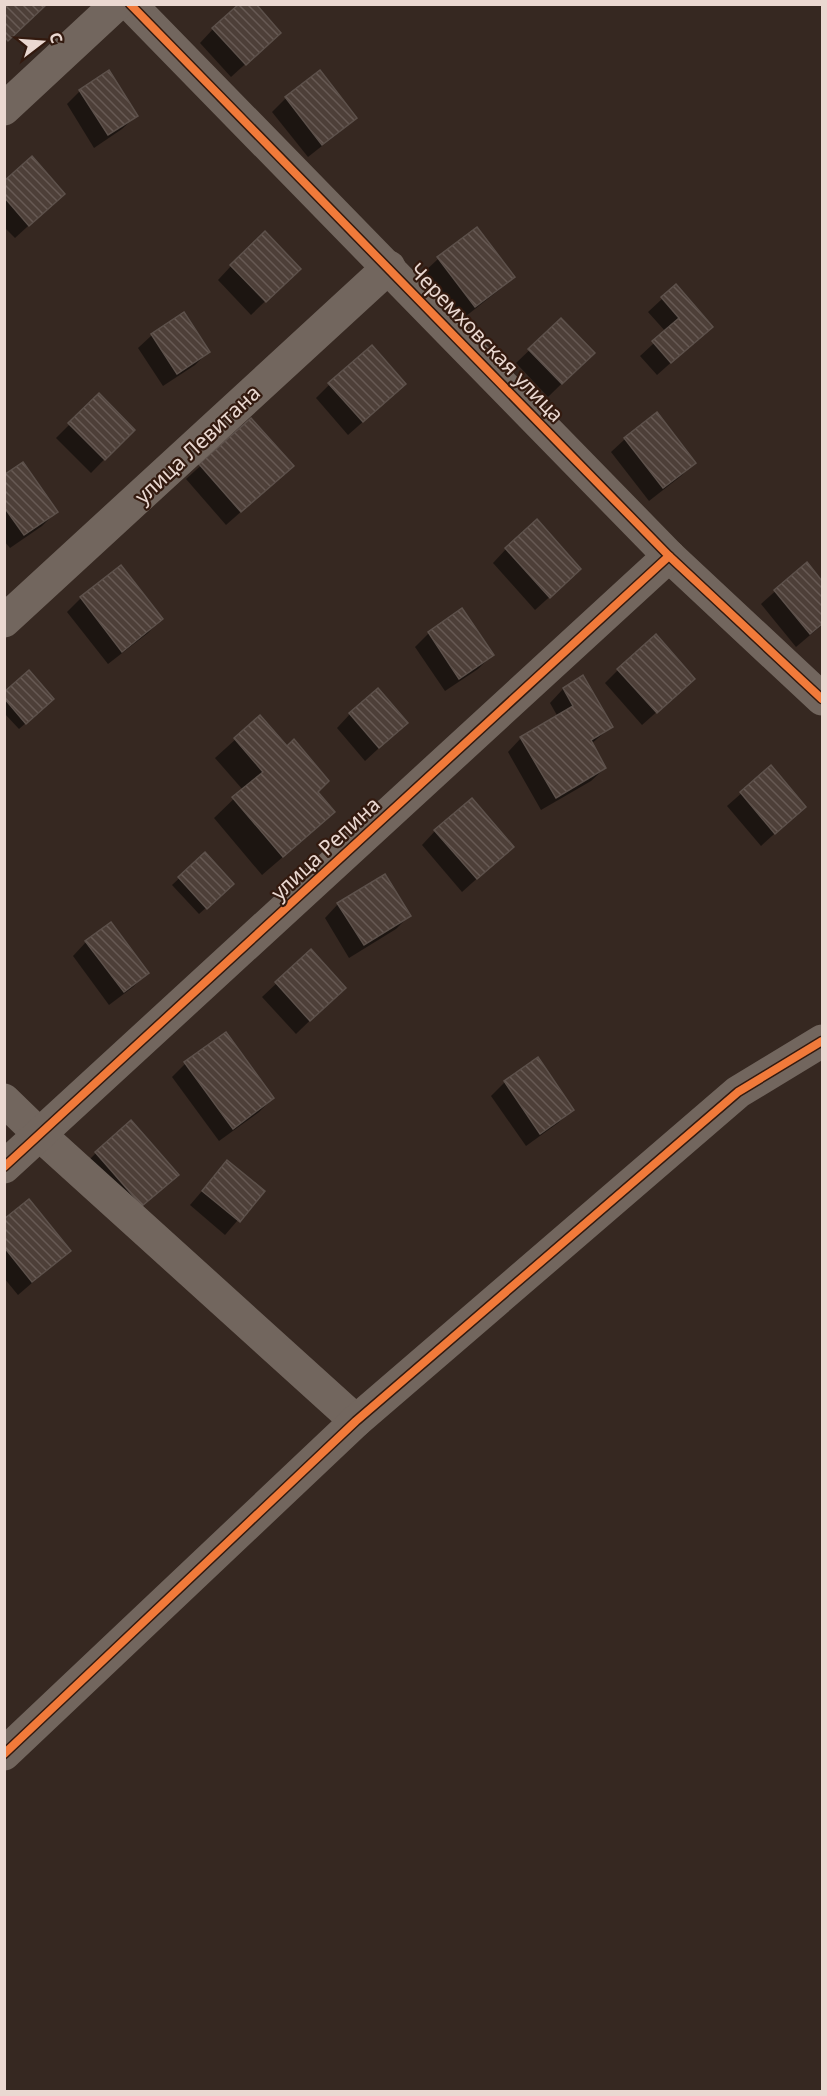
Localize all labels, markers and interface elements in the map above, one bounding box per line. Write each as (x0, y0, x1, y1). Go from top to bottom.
north arrow (12, 12, 72, 72)
text: С (44, 29, 68, 46)
street label: Черемховская улица (404, 257, 570, 427)
street label: улица Левитана (128, 378, 266, 510)
street label: улица Репина (264, 790, 386, 906)

